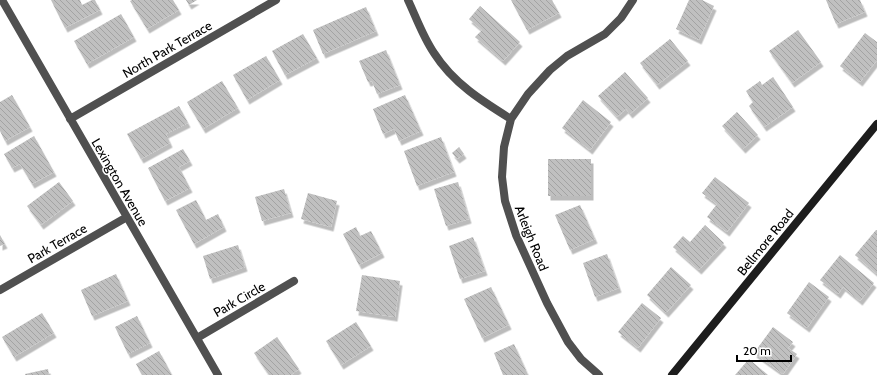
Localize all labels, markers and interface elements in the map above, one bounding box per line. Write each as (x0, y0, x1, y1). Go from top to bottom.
street label: North Park Terrace (120, 17, 215, 81)
street label: Lexington Avenue (88, 135, 152, 229)
street label: Arleigh Road (512, 203, 552, 273)
street label: Bellmore Road (733, 206, 797, 278)
street label: Park Terrace (25, 219, 90, 266)
street label: Park Circle (210, 278, 268, 320)
scale bar (737, 337, 791, 363)
text: 20 m (743, 343, 771, 358)

